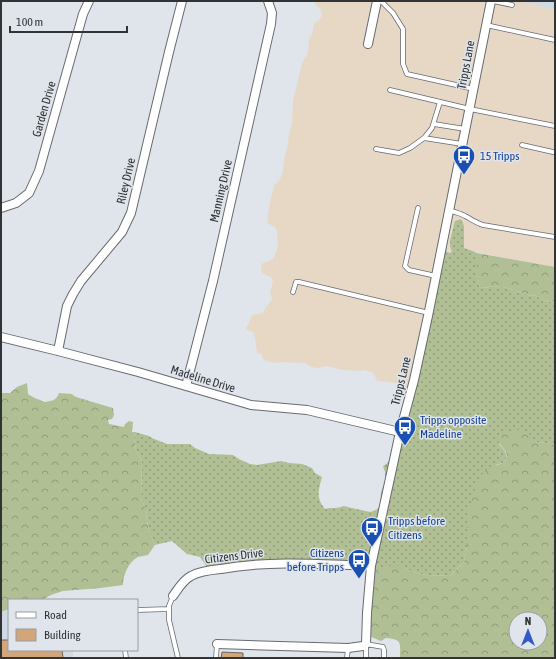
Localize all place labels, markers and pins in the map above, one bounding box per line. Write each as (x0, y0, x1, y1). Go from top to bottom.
bus stop icon: 15 Tripps (451, 143, 477, 176)
place label: 15 Tripps (480, 149, 519, 163)
place label: Tripps opposite Madeline (420, 413, 487, 441)
bus stop icon: Tripps opposite Madeline (392, 414, 418, 447)
place label: Tripps before Citizens (388, 514, 445, 542)
bus stop icon: Tripps before Citizens (359, 515, 385, 548)
place label: Citizens before Tripps (287, 546, 344, 574)
bus stop icon: Citizens before Tripps (346, 547, 372, 580)

